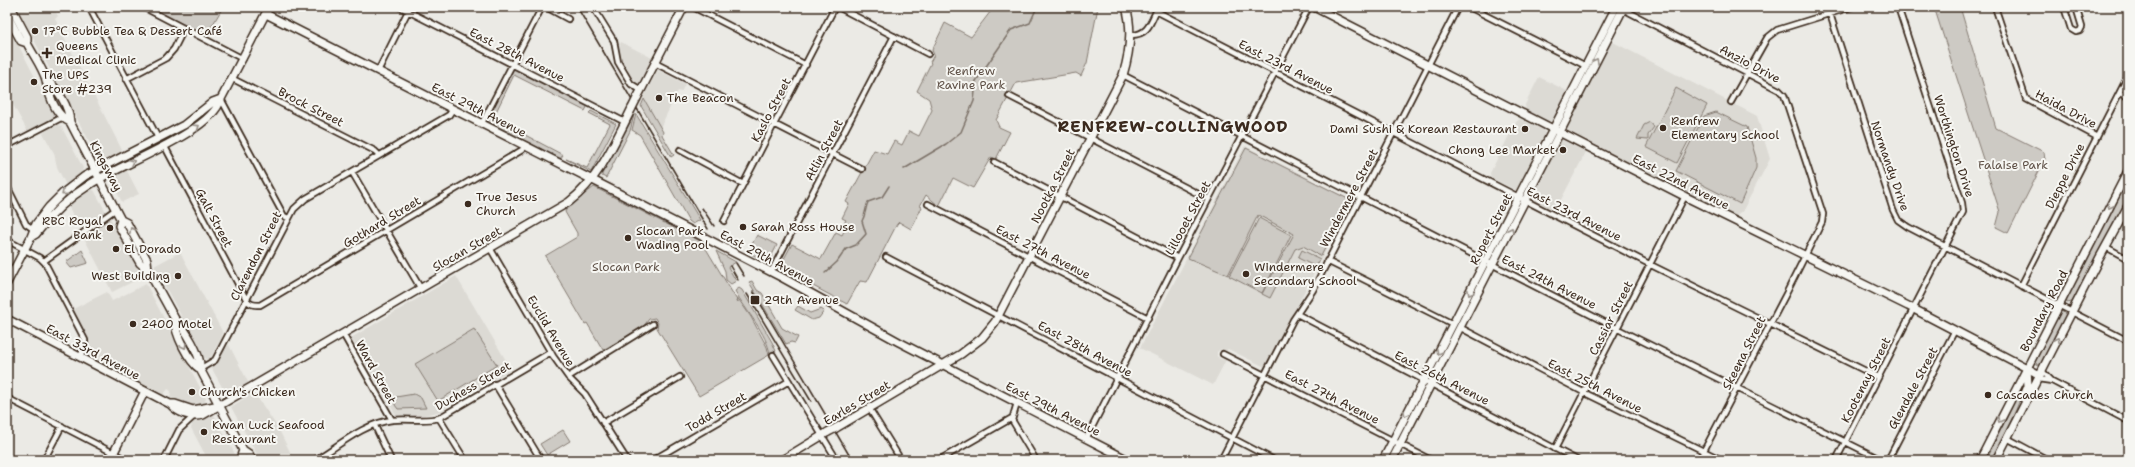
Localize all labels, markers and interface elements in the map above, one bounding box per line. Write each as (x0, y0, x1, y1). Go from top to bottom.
place label: 17℃ Bubble Tea & Dessert Café (43, 23, 222, 39)
street label: East 28th Avenue (467, 24, 568, 86)
marker: 17℃ Bubble Tea & Dessert Café (30, 26, 40, 36)
street label: East 23rd Avenue (1236, 36, 1336, 98)
place label: Queens Medical Clinic (56, 38, 136, 68)
street label: Anzio Drive (1717, 41, 1783, 87)
marker: Queens Medical Clinic (41, 47, 53, 59)
one-way arrow (1591, 57, 1599, 65)
park label: Renfrew Ravine Park (937, 63, 1005, 93)
place label: The UPS Store #239 (42, 67, 112, 97)
street label: Kaslo Street (747, 75, 795, 145)
marker: The UPS Store #239 (29, 77, 39, 87)
street label: East 29th Avenue (429, 79, 529, 141)
street label: Brock Street (276, 84, 346, 130)
street label: Haida Drive (2032, 86, 2100, 132)
place label: The Beacon (667, 90, 734, 106)
marker: The Beacon (654, 93, 664, 103)
street label: Worthington Drive (1930, 93, 1978, 199)
place label: Renfrew Elementary School (1671, 113, 1779, 143)
district label: RENFREW-COLLINGWOOD (1058, 116, 1288, 137)
street label: Atlin Street (801, 117, 847, 183)
street label: Normandy Drive (1867, 119, 1913, 213)
place label: Dami Sushi & Korean Restaurant (1330, 121, 1517, 137)
marker: Renfrew Elementary School (1658, 123, 1668, 133)
one-way arrow (193, 124, 200, 131)
marker: Dami Sushi & Korean Restaurant (1520, 124, 1530, 134)
street label: Kingsway (86, 138, 126, 194)
street label: Dieppe Drive (2042, 140, 2089, 212)
place label: Chong Lee Market (1448, 142, 1555, 158)
marker: Chong Lee Market (1558, 145, 1568, 155)
street label: Nootka Street (1027, 146, 1079, 226)
street label: Windermere Street (1316, 146, 1382, 250)
street label: East 22nd Avenue (1630, 151, 1732, 213)
park label: Falaise Park (1978, 157, 2048, 173)
one-way arrow (128, 159, 135, 167)
street label: Lillooet Street (1162, 178, 1214, 258)
street label: East 23rd Avenue (1524, 183, 1624, 245)
street label: Galt Street (192, 186, 236, 250)
one-way arrow (61, 188, 68, 195)
place label: True Jesus Church (476, 189, 538, 219)
street label: Rupert Street (1466, 191, 1516, 267)
street label: Gothard Street (340, 192, 424, 252)
marker: True Jesus Church (463, 199, 473, 209)
one-way arrow (2107, 202, 2115, 209)
street label: Clarendon Street (226, 208, 286, 304)
place label: RBC Royal Bank (42, 213, 102, 243)
place label: Sarah Ross House (751, 219, 855, 235)
street label: East 27th Avenue (993, 221, 1093, 283)
marker: Sarah Ross House (738, 222, 748, 232)
marker: RBC Royal Bank (105, 223, 115, 233)
street label: Slocan Street (430, 223, 504, 275)
place label: Slocan Park Wading Pool (636, 223, 709, 253)
street label: East 29th Avenue (717, 226, 817, 290)
one-way arrow (1506, 226, 1514, 234)
one-way arrow (129, 227, 136, 235)
marker: Slocan Park Wading Pool (623, 233, 633, 243)
place label: El Dorado (124, 241, 181, 257)
marker: El Dorado (111, 244, 121, 254)
street label: East 24th Avenue (1499, 251, 1599, 313)
park label: Slocan Park (592, 259, 660, 275)
place label: Windermere Secondary School (1254, 259, 1357, 289)
street label: Boundary Road (2016, 267, 2072, 355)
place label: West Building (91, 268, 170, 284)
marker: Windermere Secondary School (1241, 269, 1251, 279)
marker: West Building (173, 271, 183, 281)
street label: Cassiar Street (1585, 278, 1637, 358)
one-way arrow (1467, 288, 1474, 296)
street label: Euclid Avenue (523, 292, 579, 370)
place label: 29th Avenue (764, 292, 839, 308)
marker: 29th Avenue (749, 294, 761, 306)
street label: Skeena Street (1719, 313, 1769, 393)
place label: 2400 Motel (141, 316, 212, 332)
street label: East 28th Avenue (1035, 317, 1135, 381)
marker: 2400 Motel (128, 319, 138, 329)
street label: East 33rd Avenue (43, 320, 143, 384)
street label: Kootenay Street (1838, 334, 1894, 426)
street label: Ward Street (352, 337, 400, 407)
one-way arrow (2052, 337, 2060, 344)
one-way arrow (179, 342, 186, 349)
street label: Glendale Street (1885, 344, 1941, 432)
street label: East 26th Avenue (1392, 347, 1492, 409)
one-way arrow (1436, 348, 1443, 355)
street label: East 25th Avenue (1545, 355, 1645, 417)
street label: Duchess Street (432, 358, 514, 414)
street label: East 27th Avenue (1282, 366, 1382, 428)
street label: Earles Street (821, 377, 893, 429)
street label: East 29th Avenue (1003, 378, 1103, 440)
place label: Church's Chicken (200, 384, 295, 400)
marker: Church's Chicken (187, 387, 197, 397)
place label: Cascades Church (1996, 387, 2093, 403)
street label: Todd Street (683, 388, 749, 436)
marker: Cascades Church (1983, 390, 1993, 400)
one-way arrow (1403, 410, 1411, 418)
one-way arrow (1998, 416, 2005, 424)
place label: Kwan Luck Seafood Restaurant (212, 417, 325, 447)
marker: Kwan Luck Seafood Restaurant (199, 427, 209, 437)

